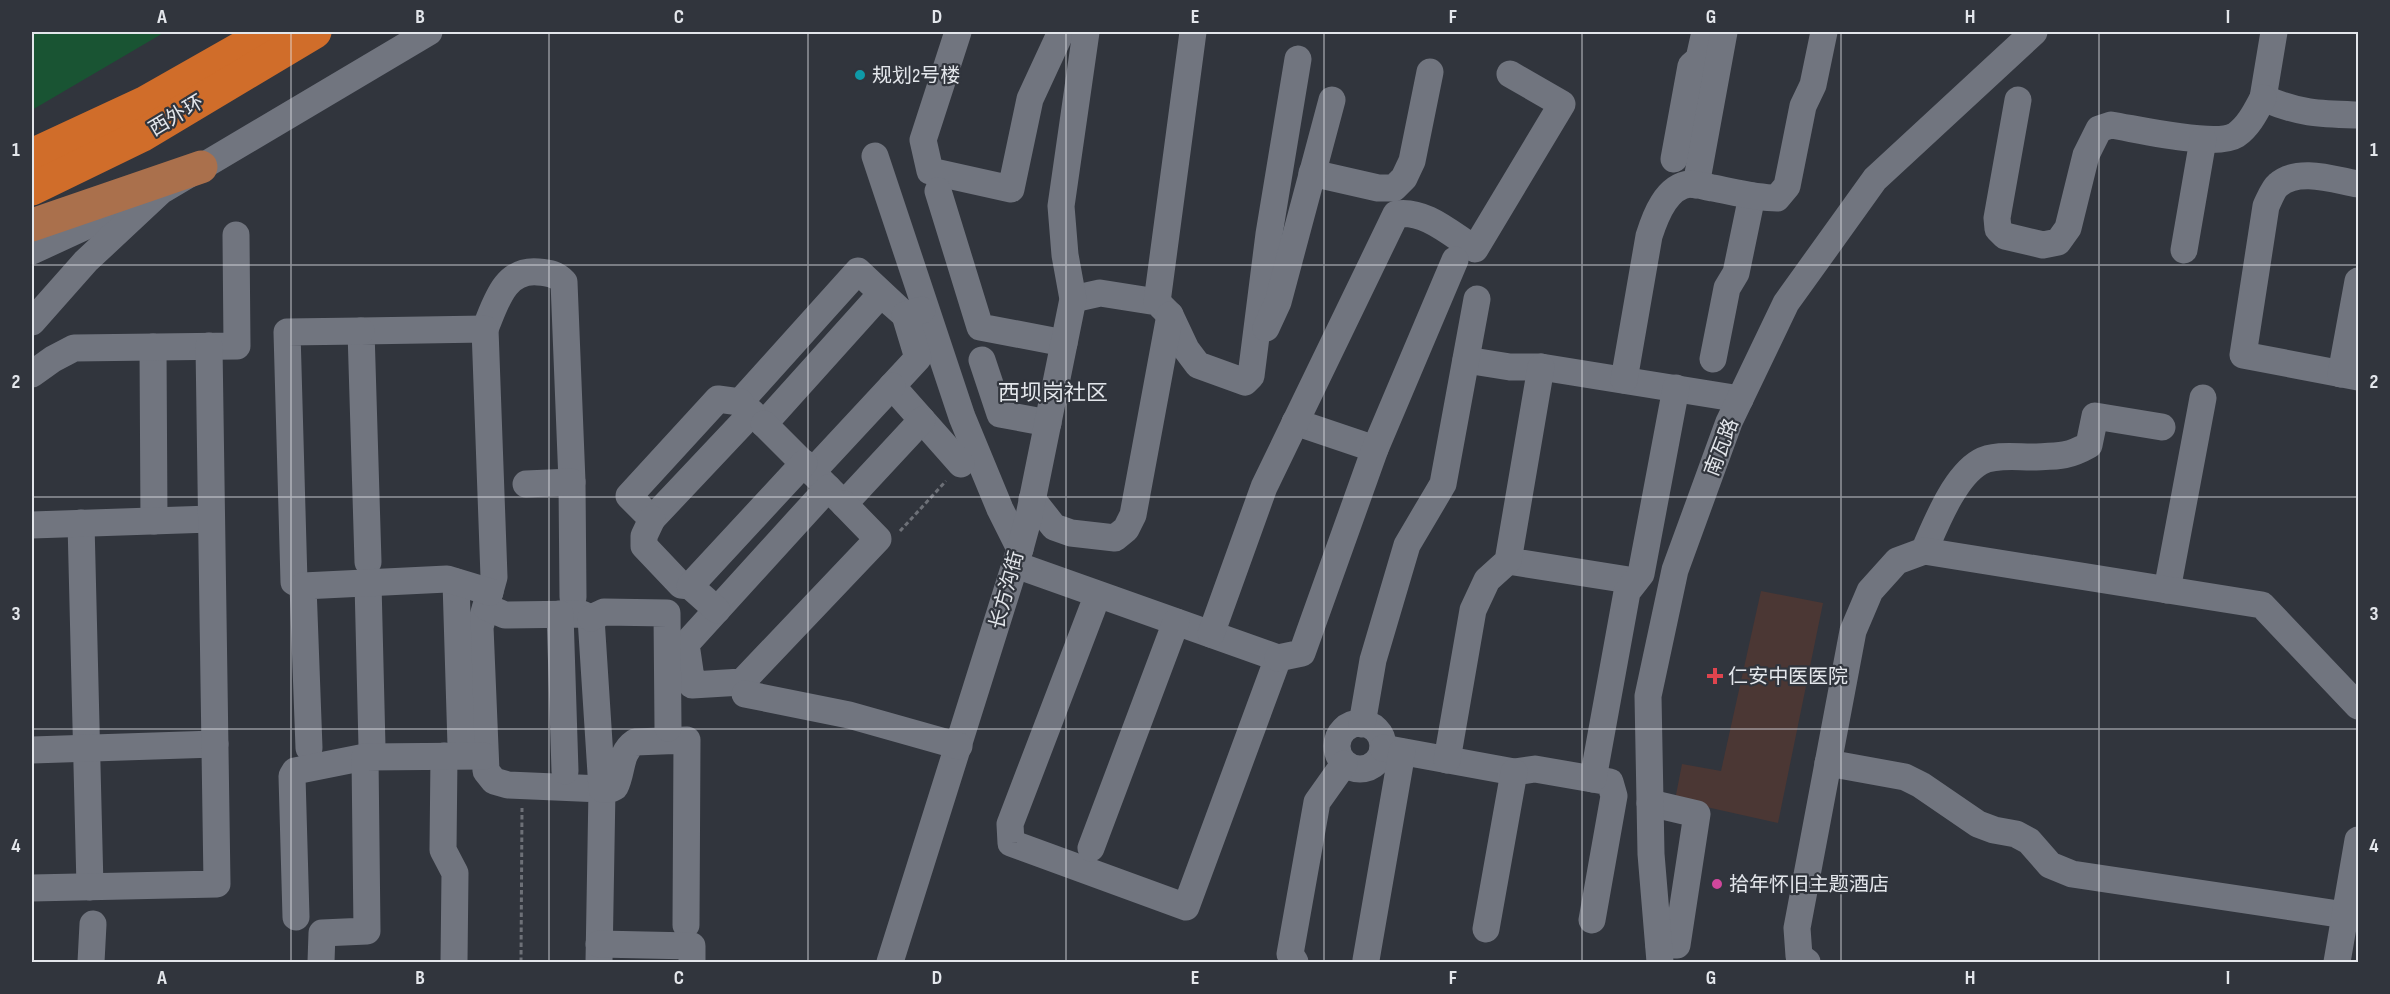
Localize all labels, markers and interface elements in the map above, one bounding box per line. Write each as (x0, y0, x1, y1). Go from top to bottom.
text: A (156, 5, 167, 29)
text: B (415, 5, 425, 29)
text: C (674, 5, 684, 29)
text: D (932, 5, 942, 29)
text: E (1191, 5, 1199, 29)
text: F (1449, 5, 1457, 29)
text: G (1706, 5, 1716, 29)
text: H (1965, 5, 1975, 29)
text: I (2226, 5, 2230, 29)
place label: 规划2号楼 (872, 64, 960, 88)
marker: 规划2号楼 (853, 68, 867, 82)
street label: 西外环 (145, 90, 208, 142)
text: 1 (12, 138, 20, 162)
text: 1 (2370, 138, 2378, 162)
text: 2 (12, 370, 20, 394)
text: 2 (2370, 370, 2378, 394)
district label: 西坝岗社区 (998, 380, 1108, 407)
street label: 南瓦路 (1700, 415, 1744, 480)
street label: 长方沟街 (985, 549, 1029, 632)
text: 3 (12, 602, 21, 626)
text: 3 (2370, 602, 2379, 626)
place label: 仁安中医医院 (1728, 665, 1848, 689)
marker: 仁安中医医院 (1706, 667, 1724, 685)
text: 4 (11, 834, 21, 858)
text: 4 (2369, 834, 2379, 858)
place label: 拾年怀旧主题酒店 (1729, 873, 1889, 897)
marker: 拾年怀旧主题酒店 (1710, 877, 1724, 891)
text: A (156, 966, 167, 990)
text: B (415, 966, 425, 990)
text: C (674, 966, 684, 990)
text: D (932, 966, 942, 990)
text: E (1191, 966, 1199, 990)
text: F (1449, 966, 1457, 990)
text: G (1706, 966, 1716, 990)
text: H (1965, 966, 1975, 990)
text: I (2226, 966, 2230, 990)

